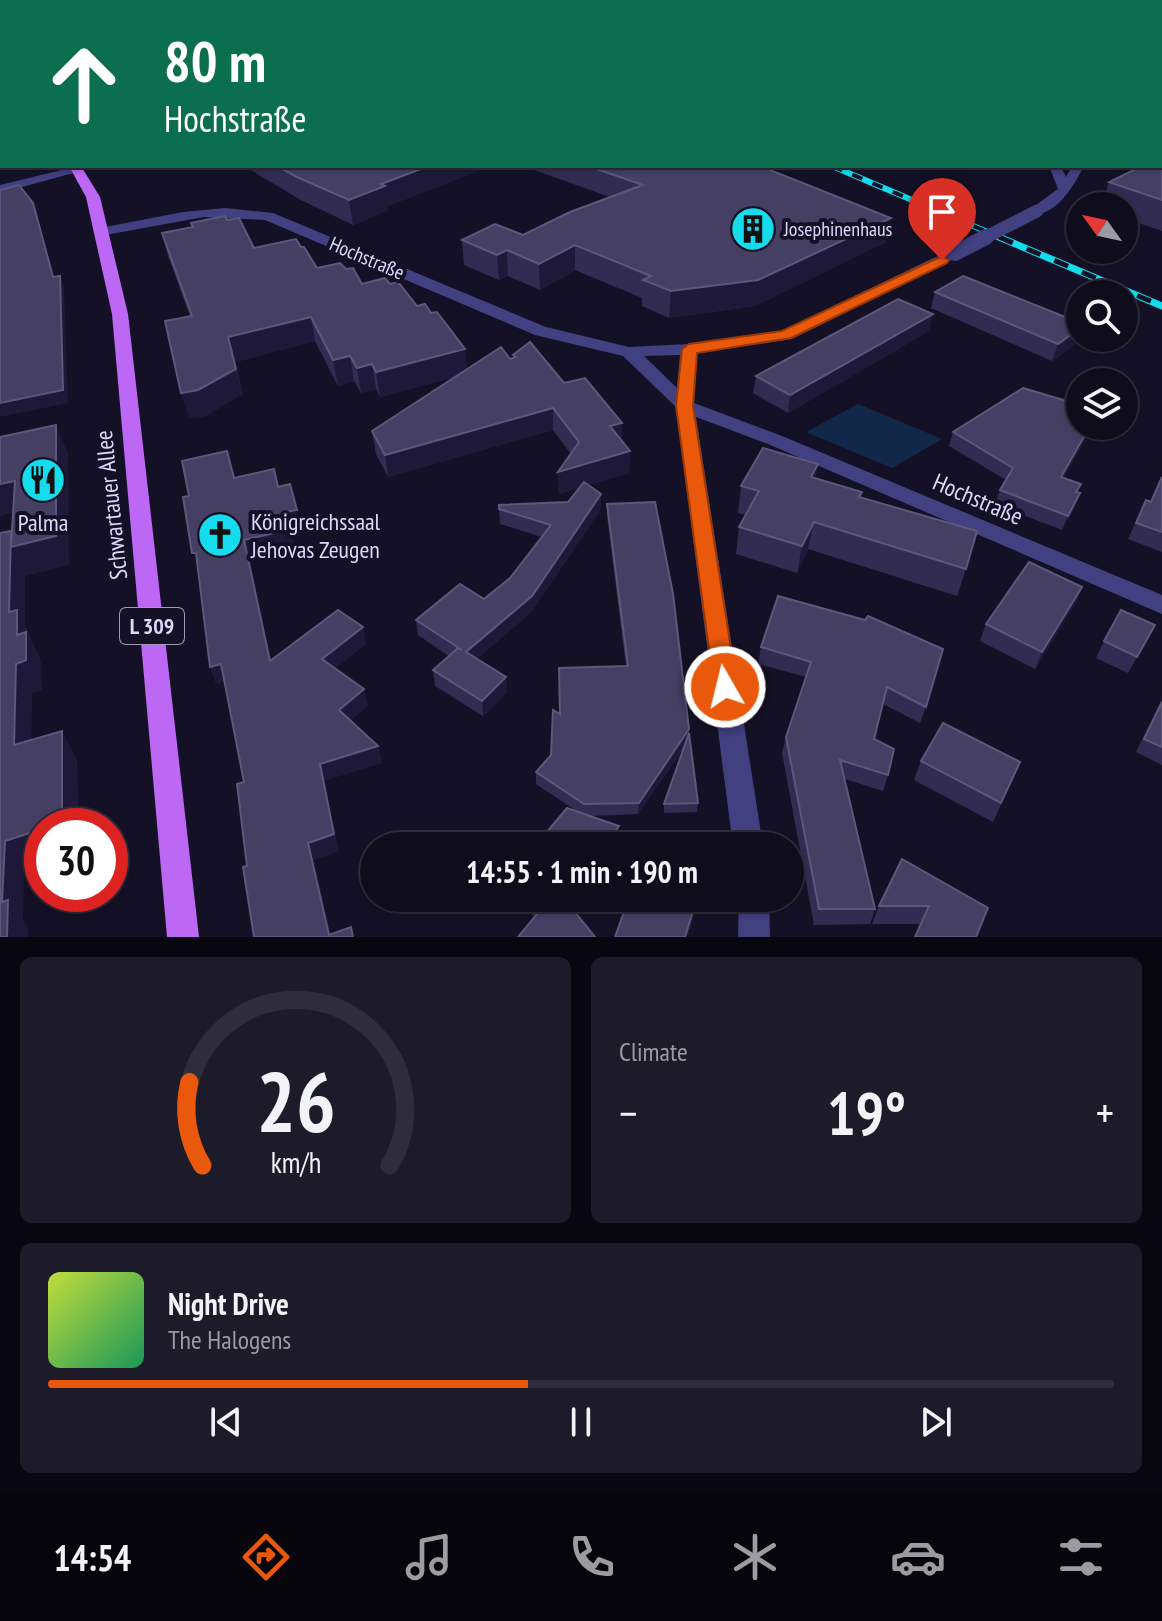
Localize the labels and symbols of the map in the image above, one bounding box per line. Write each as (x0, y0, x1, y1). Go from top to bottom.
pin (908, 178, 976, 260)
north arrow (1066, 192, 1138, 264)
building icon: Josephinenhaus (729, 205, 777, 253)
place label: Josephinenhaus (783, 216, 893, 242)
street label: Hochstraße (326, 231, 408, 285)
street label: Schwartauer Allee (88, 429, 134, 581)
restaurant icon: Palma (19, 456, 67, 504)
street label: Hochstraße (928, 466, 1028, 532)
place label: Königreichssaal Jehovas Zeugen (250, 506, 381, 565)
place label: Palma (18, 507, 68, 538)
church icon: Königreichssaal Jehovas Zeugen (196, 511, 244, 559)
road number: L 309 (120, 608, 184, 644)
position arrow (683, 645, 767, 729)
speed limit sign: 30 (24, 808, 128, 912)

